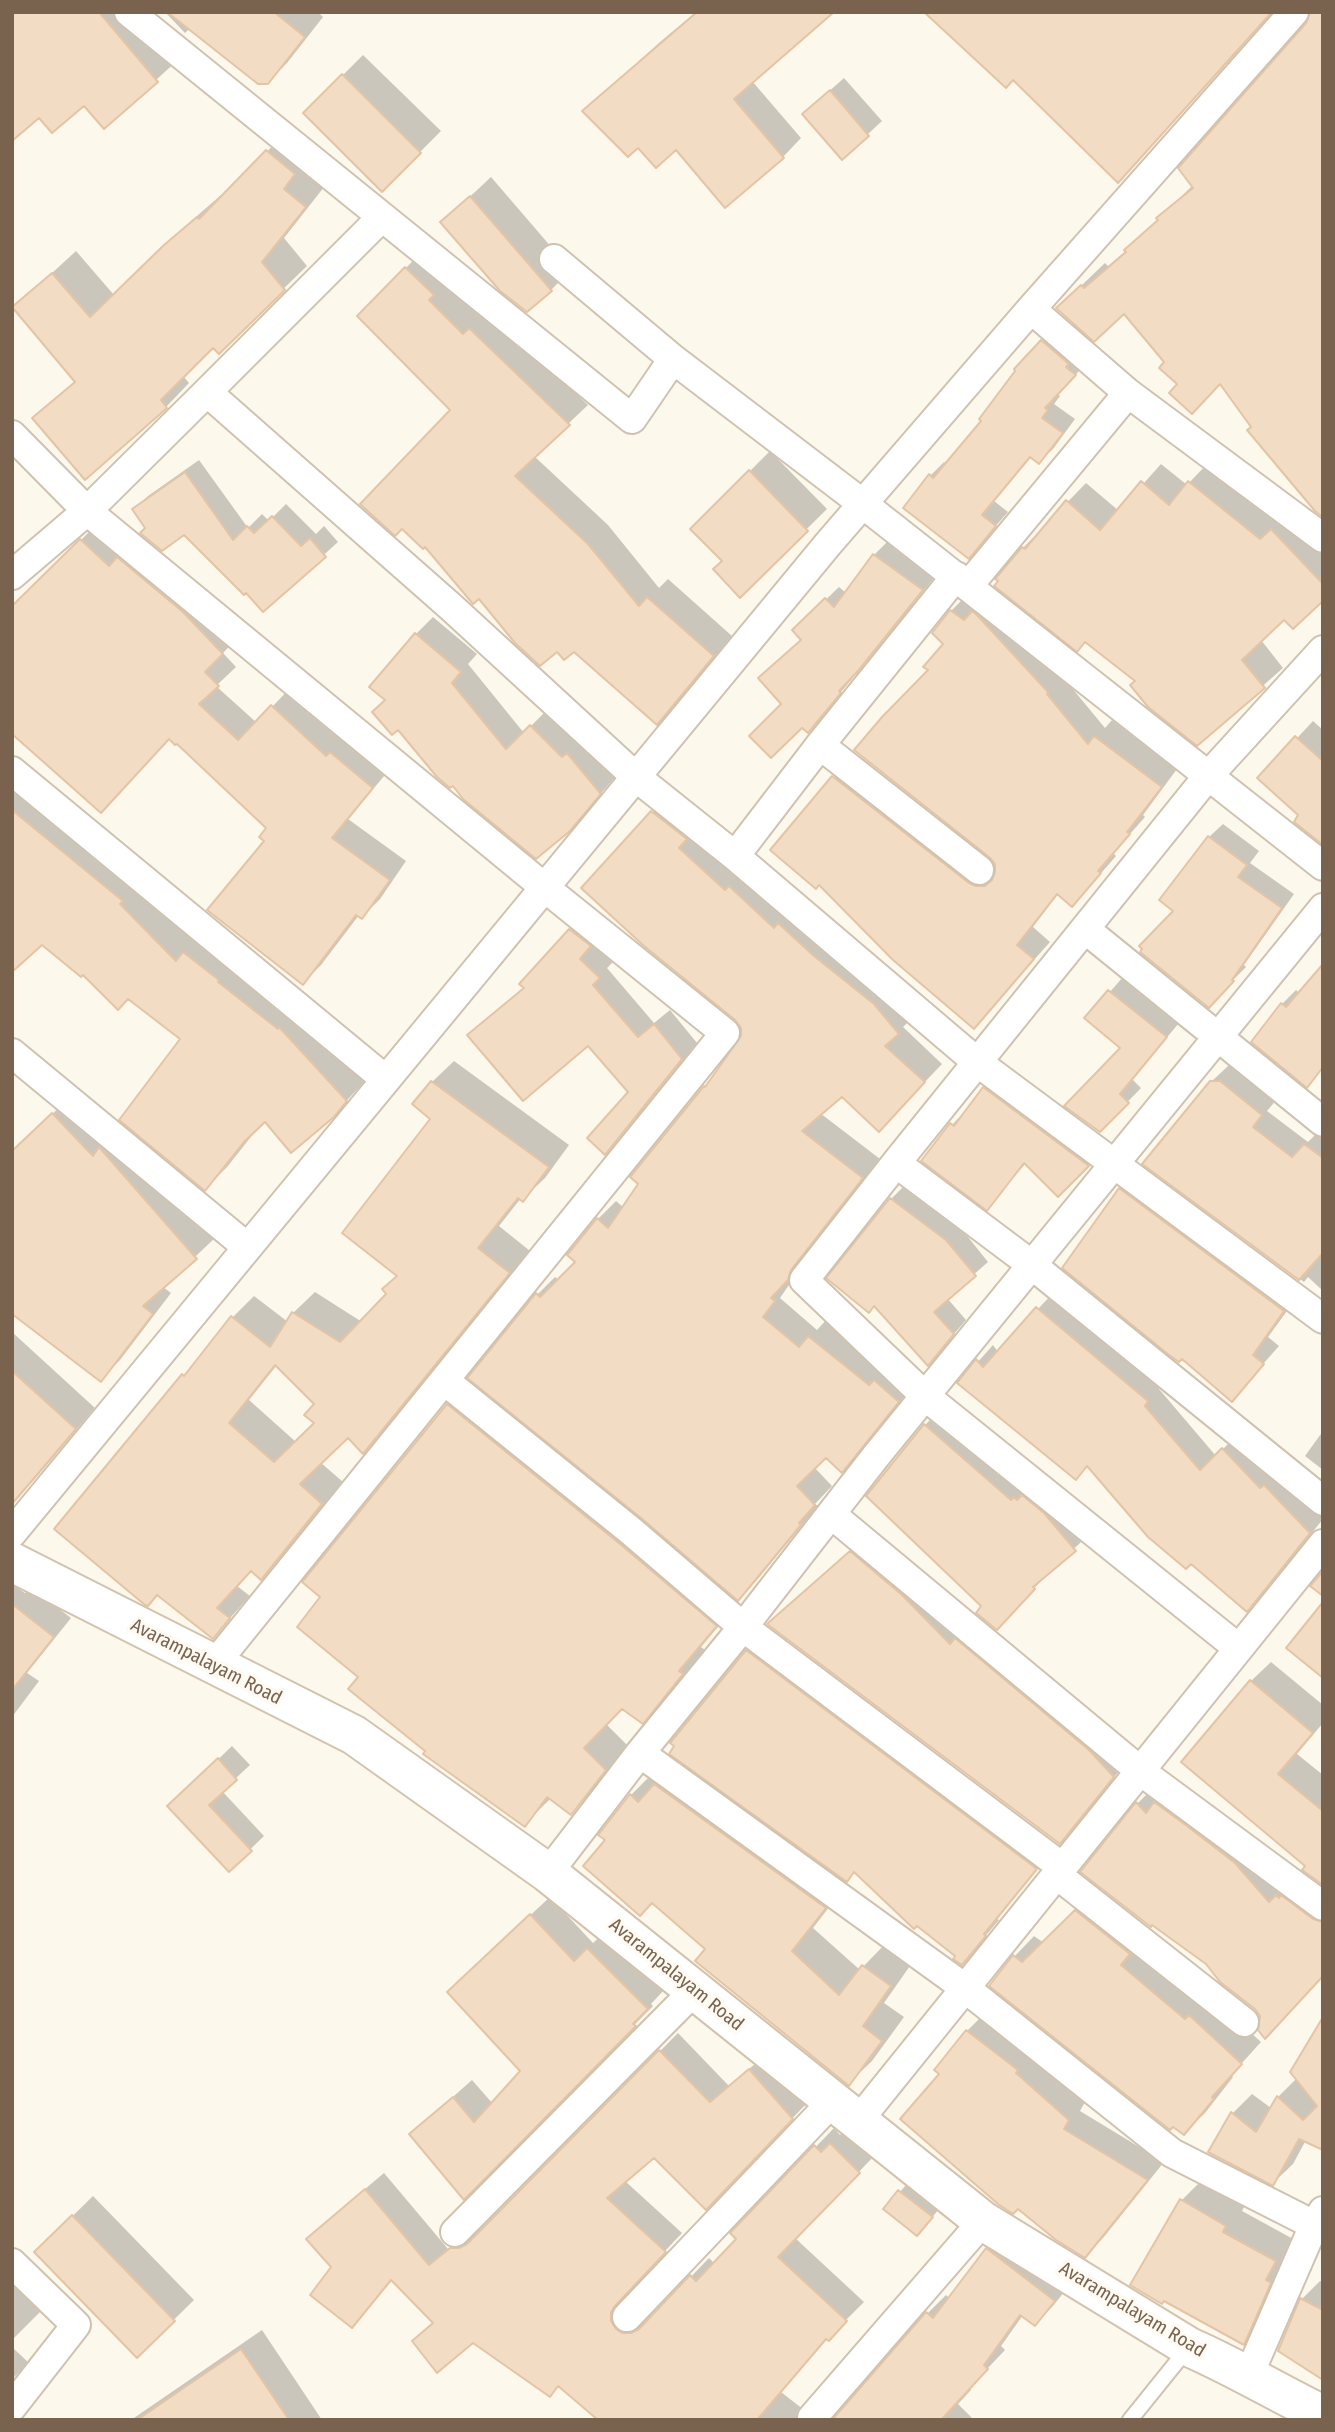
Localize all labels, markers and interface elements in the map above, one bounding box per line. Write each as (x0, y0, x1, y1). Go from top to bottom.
street label: Avarampalayam Road (127, 1614, 285, 1710)
street label: Avarampalayam Road (604, 1914, 748, 2036)
street label: Avarampalayam Road (1055, 2257, 1209, 2363)

